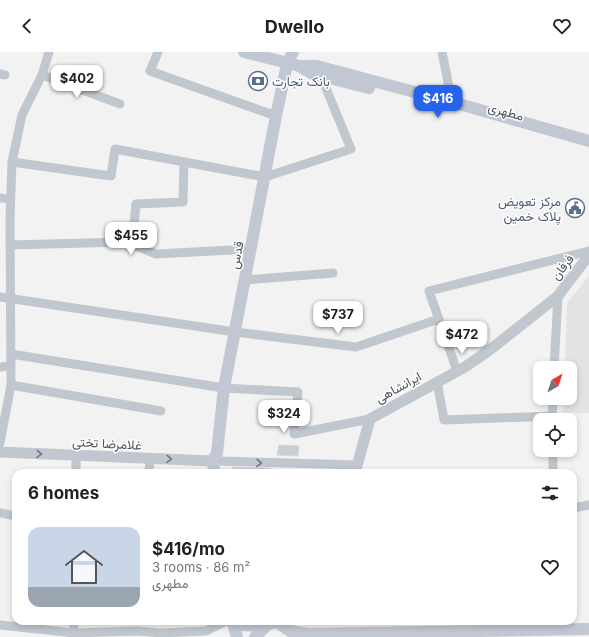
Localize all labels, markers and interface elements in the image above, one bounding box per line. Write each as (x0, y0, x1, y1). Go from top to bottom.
icon: back (16, 15, 38, 37)
icon: heart (551, 15, 573, 37)
text: Dwello (265, 16, 324, 37)
pin: $402 (53, 65, 101, 99)
text: $402 (60, 70, 94, 86)
bank icon: بانک تجارت (247, 70, 269, 92)
place label: بانک تجارت (272, 73, 330, 90)
pin: $416 (414, 85, 462, 119)
text: $416 (423, 90, 453, 106)
street label: مطهری (486, 98, 526, 125)
place label: مرکز تعویض پلاک خمین (498, 193, 561, 226)
public building icon: مرکز تعویض پلاک خمین (564, 197, 586, 219)
pin: $455 (107, 222, 155, 256)
text: $455 (114, 227, 148, 243)
street label: قدس (225, 240, 248, 271)
street label: فرفان (547, 251, 578, 284)
pin: $737 (314, 301, 362, 335)
text: $737 (322, 306, 354, 322)
pin: $472 (438, 321, 486, 355)
text: $472 (445, 326, 479, 342)
north arrow (533, 361, 577, 405)
map controls (533, 361, 577, 457)
street label: ایرانشاهی (372, 368, 424, 407)
pin: $324 (260, 400, 308, 434)
text: $324 (267, 405, 301, 421)
button: locate (533, 413, 577, 457)
street label: غلامرضا تختی (72, 433, 142, 454)
one-way arrow (36, 449, 42, 458)
one-way arrow (166, 455, 172, 464)
one-way arrow (256, 458, 262, 467)
icon: filters (539, 482, 561, 504)
text: 6 homes (28, 483, 99, 503)
text: $416/mo (152, 539, 225, 559)
icon: home (60, 543, 108, 591)
icon: heart (539, 556, 561, 578)
text: 3 rooms · 86 m² (152, 559, 250, 575)
text: مطهری (152, 575, 188, 591)

